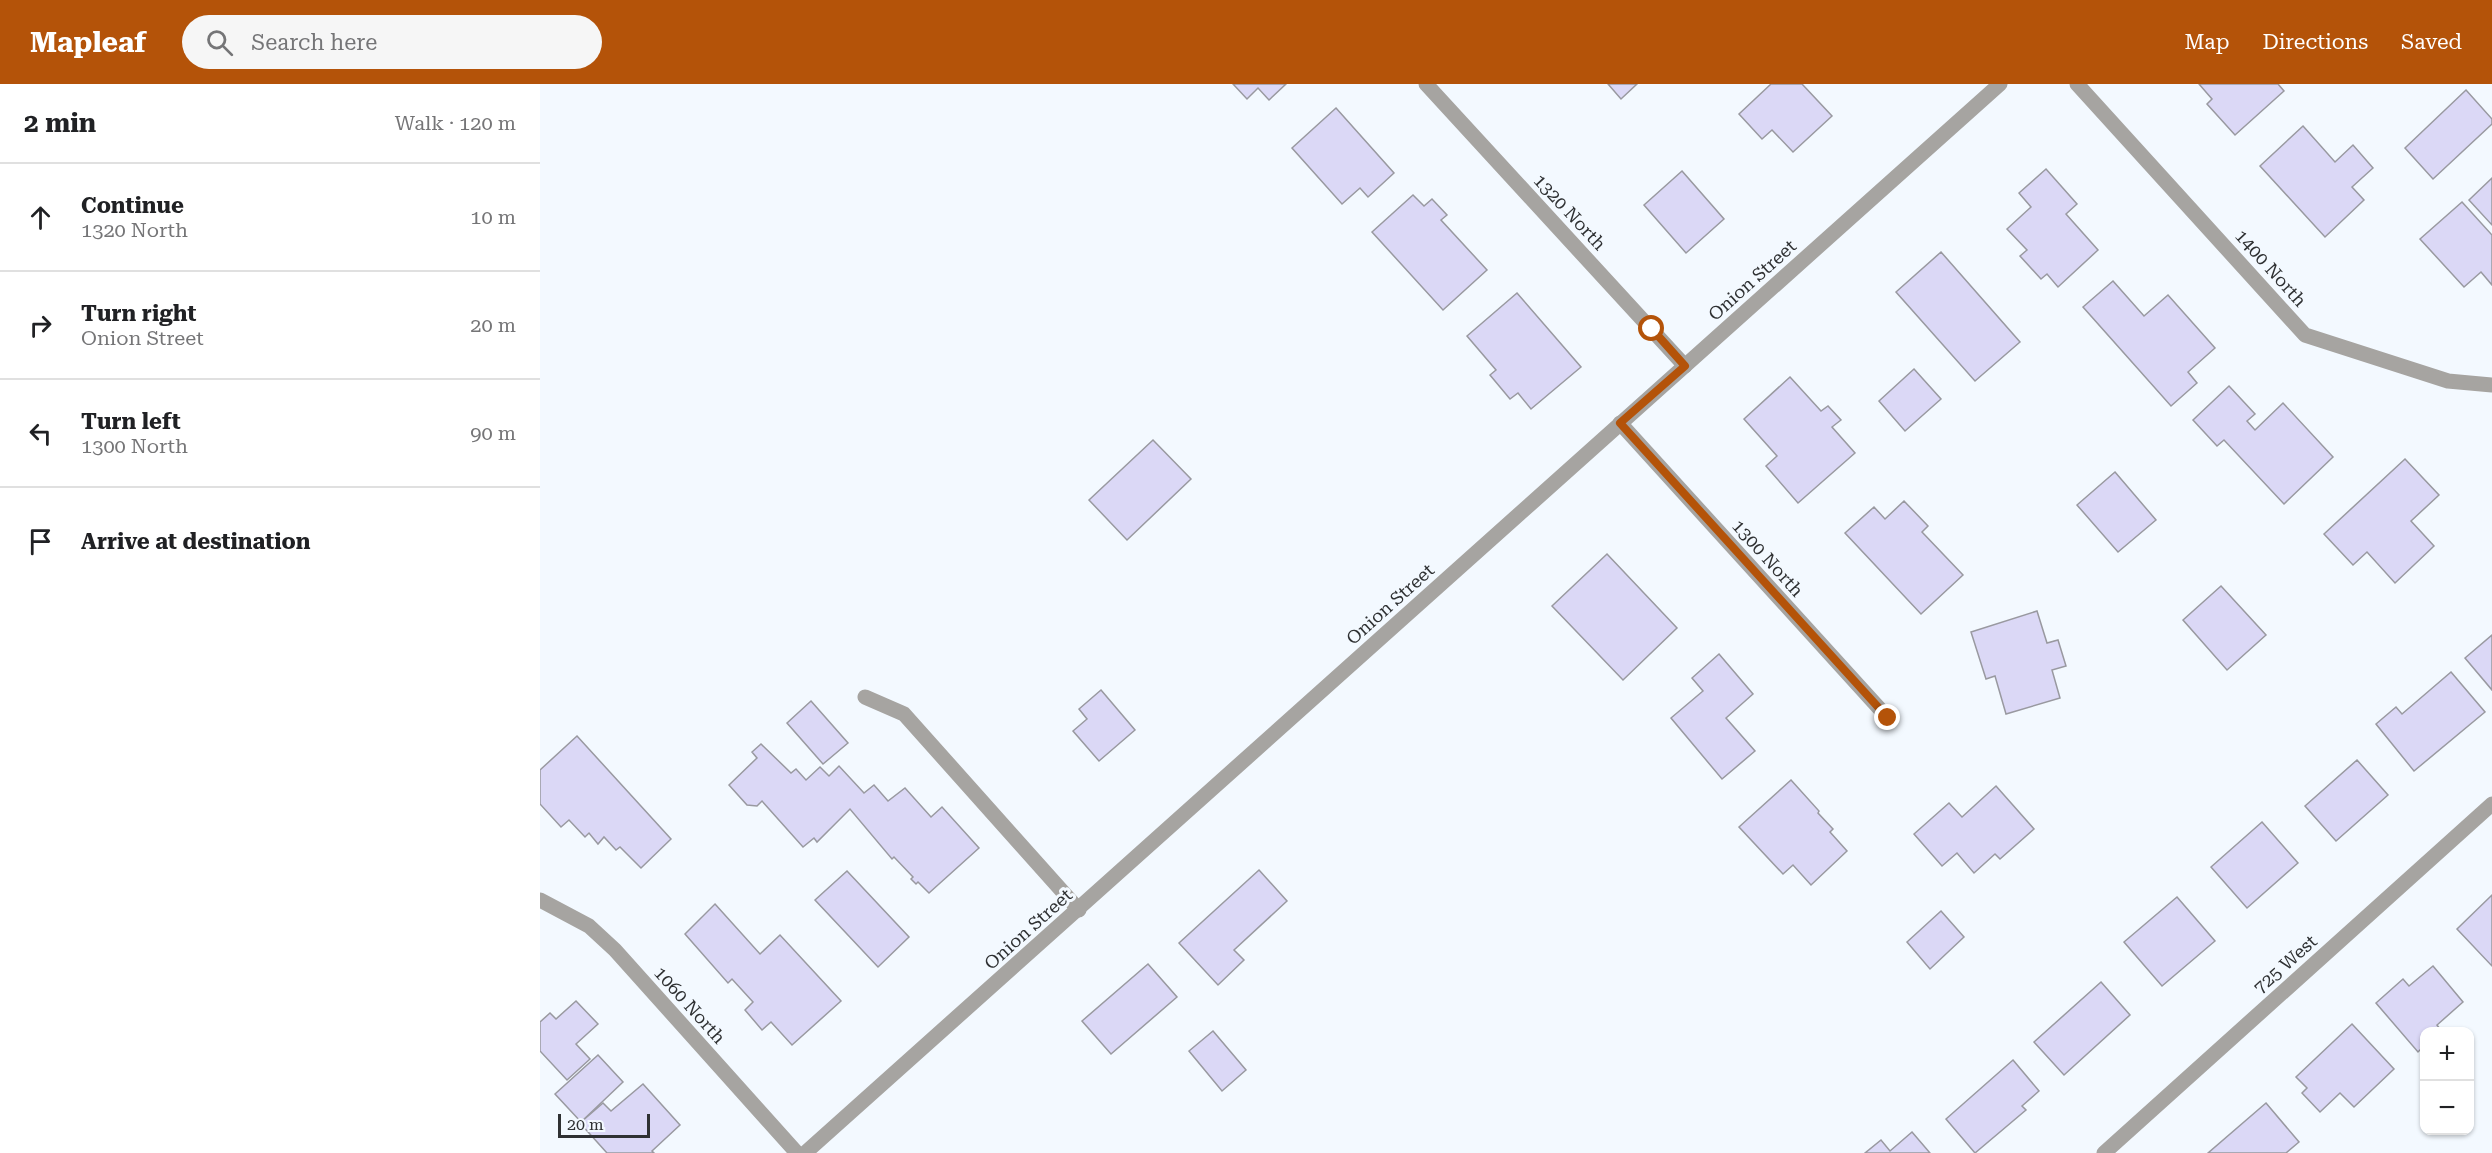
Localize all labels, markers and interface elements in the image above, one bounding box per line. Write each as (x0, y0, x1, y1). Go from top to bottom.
search box (182, 15, 602, 69)
text: Mapleaf (30, 26, 146, 59)
icon: search (203, 26, 236, 59)
text: Search here (251, 30, 377, 55)
text: Map (2185, 30, 2229, 54)
text: Directions (2262, 30, 2368, 54)
text: Saved (2401, 30, 2462, 54)
text: 2 min (24, 108, 96, 138)
text: Walk · 120 m (395, 111, 516, 135)
street label: 1320 North (1530, 170, 1611, 255)
text: Continue (81, 193, 184, 218)
icon: ahead (24, 201, 57, 234)
text: 10 m (470, 205, 516, 229)
text: 1320 North (81, 218, 188, 242)
street label: 1400 North (2231, 225, 2311, 311)
street label: Onion Street (1704, 235, 1800, 325)
text: Turn right (81, 301, 196, 326)
icon: right (24, 309, 57, 342)
text: 20 m (470, 313, 516, 337)
route start (1638, 315, 1664, 341)
text: Onion Street (81, 326, 204, 350)
text: Turn left (81, 409, 181, 434)
icon: left (24, 417, 57, 450)
text: 90 m (470, 421, 516, 445)
text: 1300 North (81, 434, 188, 458)
street label: 1300 North (1728, 515, 1808, 601)
icon: arrive (24, 525, 57, 558)
text: Arrive at destination (81, 529, 310, 554)
street label: Onion Street (1342, 559, 1438, 649)
route end (1874, 704, 1900, 730)
street label: Onion Street (980, 884, 1076, 974)
street label: 725 West (2249, 930, 2321, 998)
street label: 1060 North (650, 962, 730, 1048)
map controls (2420, 1027, 2474, 1135)
button: + (2420, 1027, 2474, 1081)
button: − (2420, 1081, 2474, 1135)
scale bar (558, 1111, 650, 1138)
text: 20 m (567, 1115, 604, 1134)

